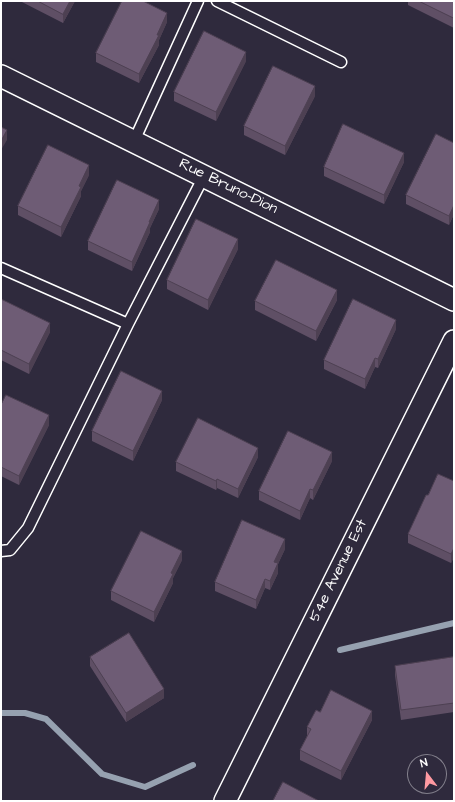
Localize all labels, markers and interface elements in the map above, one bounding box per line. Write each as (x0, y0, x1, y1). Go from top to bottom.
street label: Rue Bruno-Dion (176, 155, 280, 219)
street label: 54e Avenue Est (306, 517, 372, 625)
north arrow (407, 754, 447, 794)
text: N (418, 755, 429, 771)

